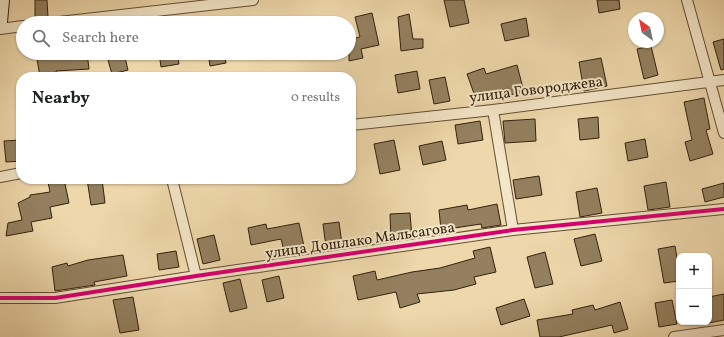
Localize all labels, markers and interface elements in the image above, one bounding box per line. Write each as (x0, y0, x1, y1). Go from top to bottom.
north arrow (628, 12, 664, 48)
search box (16, 16, 356, 60)
icon: search (30, 27, 52, 49)
text: Search here (62, 28, 139, 49)
street label: улица Говороджева (468, 72, 604, 109)
text: Nearby (32, 87, 90, 110)
text: 0 results (291, 89, 340, 107)
street label: улица Дошлако Мальсагова (264, 218, 456, 265)
map controls (676, 253, 712, 325)
button: + (676, 253, 712, 289)
button: − (676, 289, 712, 325)

